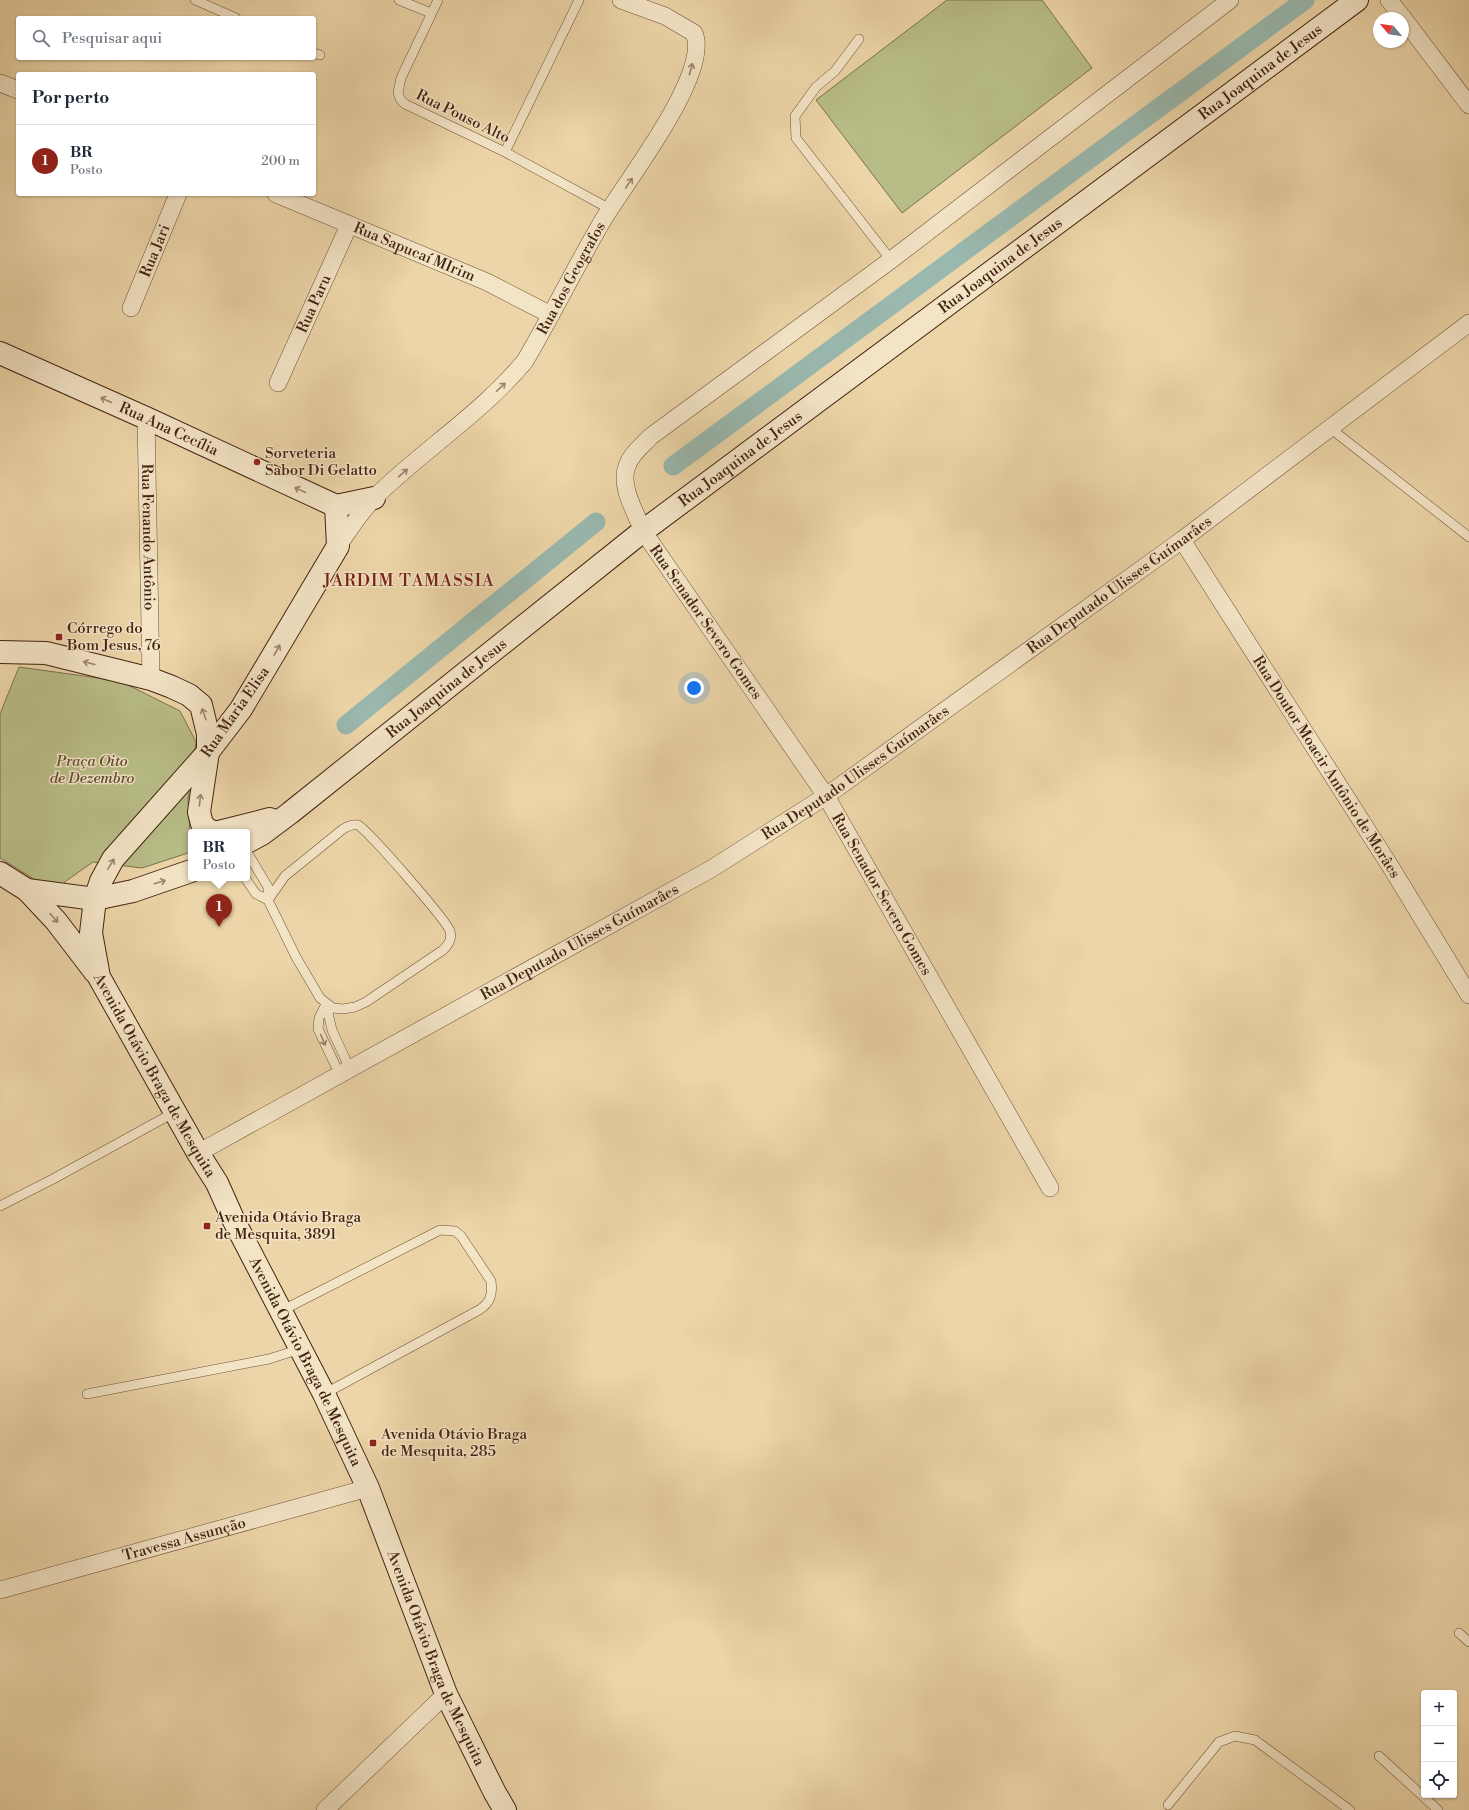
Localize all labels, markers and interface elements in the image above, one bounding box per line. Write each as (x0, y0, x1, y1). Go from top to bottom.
north arrow (1373, 12, 1409, 48)
search box (16, 16, 316, 60)
street label: Rua Joaquina de Jesus (1195, 20, 1326, 125)
icon: search (30, 27, 52, 49)
text: Pesquisar aqui (62, 29, 162, 48)
one-way arrow (688, 63, 695, 76)
street label: Rua Pouso Alto (413, 86, 513, 147)
text: Por perto (32, 87, 109, 109)
text: BR (70, 143, 92, 162)
text: 1 (42, 153, 48, 169)
text: 200 m (261, 153, 300, 169)
text: Posto (70, 162, 103, 178)
one-way arrow (625, 177, 633, 188)
street label: Rua Joaquina de Jesus (935, 214, 1066, 318)
street label: Rua Sapucaí MIrim (351, 218, 478, 286)
street label: Rua dos Geografos (533, 218, 610, 338)
street label: Rua Jari (136, 222, 174, 280)
street label: Rua Paru (293, 271, 336, 336)
one-way arrow (496, 382, 506, 392)
one-way arrow (100, 396, 112, 403)
street label: Rua Ana Cecília (116, 398, 222, 460)
street label: Rua Joaquina de Jesus (675, 407, 806, 511)
place label: Sorveteria Sabor Di Gelatto (265, 444, 377, 480)
marker: Sorveteria Sabor Di Gelatto (252, 457, 262, 467)
street label: Rua Fenando Antônio (137, 463, 159, 611)
one-way arrow (398, 468, 409, 477)
one-way arrow (294, 486, 306, 493)
street label: Rua Deputado Ulisses Guímarâes (1023, 512, 1216, 658)
street label: Rua Senador Severo Gomes (645, 541, 766, 703)
district label: JARDIM TAMASSIA (322, 570, 495, 592)
place label: Córrego do Bom Jesus, 76 (66, 619, 161, 655)
marker: Córrego do Bom Jesus, 76 (54, 632, 64, 642)
street label: Rua Joaquina de Jesus (382, 635, 511, 743)
one-way arrow (273, 644, 281, 656)
street label: Rua Doutor Moacir Antônio de Morâes (1248, 652, 1404, 882)
one-way arrow (83, 659, 96, 667)
street label: Rua Maria Elisa (197, 663, 274, 761)
your location (684, 678, 704, 698)
street label: Rua Deputado Ulisses Guímarâes (758, 702, 953, 844)
one-way arrow (200, 707, 207, 720)
park label: Praça Oito de Dezembro (50, 752, 134, 788)
one-way arrow (197, 794, 204, 807)
street label: Rua Senador Severo Gomes (827, 810, 936, 979)
popup (188, 829, 250, 881)
text: BR (203, 838, 225, 857)
text: Posto (203, 857, 235, 873)
one-way arrow (107, 858, 116, 869)
one-way arrow (154, 878, 167, 885)
street label: Rua Deputado Ulisses Guímarâes (477, 880, 682, 1005)
pin: 1 (206, 894, 232, 927)
one-way arrow (49, 913, 58, 923)
street label: Avenida Otávio Braga de Mesquita (88, 969, 220, 1181)
one-way arrow (319, 1033, 327, 1045)
place label: Avenida Otávio Braga de Mesquita, 3891 (214, 1208, 361, 1244)
marker: Avenida Otávio Braga de Mesquita, 3891 (202, 1221, 212, 1231)
street label: Avenida Otávio Braga de Mesquita (244, 1253, 366, 1470)
place label: Avenida Otávio Braga de Mesquita, 285 (380, 1425, 527, 1461)
marker: Avenida Otávio Braga de Mesquita, 285 (368, 1438, 378, 1448)
street label: Travessa Assunção (120, 1513, 248, 1566)
street label: Avenida Otávio Braga de Mesquita (382, 1547, 489, 1769)
map controls (1421, 1690, 1457, 1798)
button: + (1421, 1690, 1457, 1726)
button: − (1421, 1726, 1457, 1762)
button: locate (1421, 1762, 1457, 1798)

